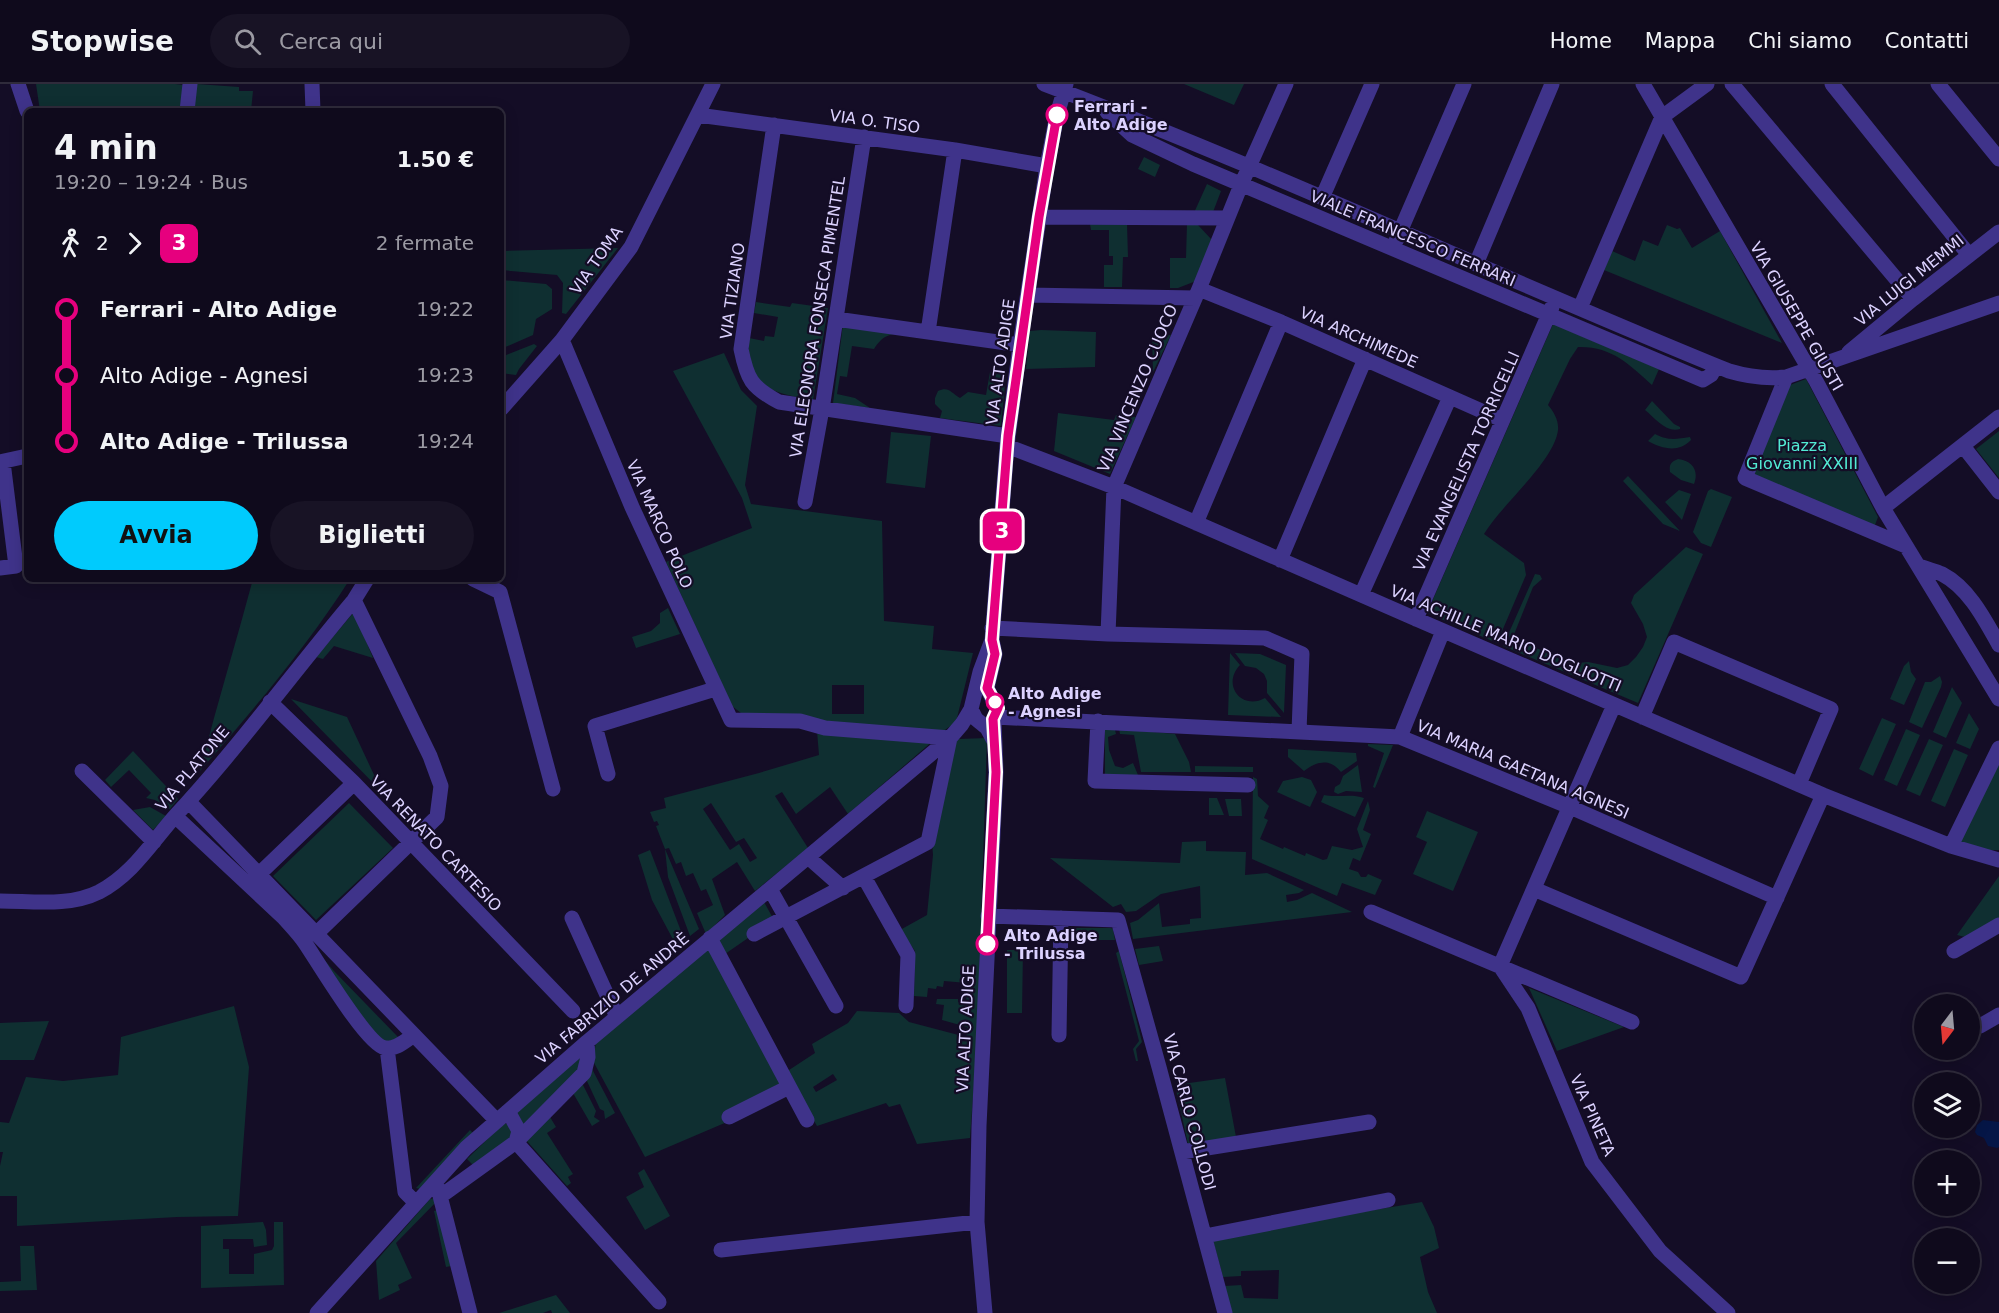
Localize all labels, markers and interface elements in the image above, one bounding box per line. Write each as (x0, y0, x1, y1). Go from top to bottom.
search box (210, 14, 630, 68)
text: Stopwise (30, 25, 174, 58)
icon: search (231, 25, 264, 58)
text: Cerca qui (279, 29, 383, 54)
text: Home (1550, 29, 1612, 53)
text: Mappa (1645, 29, 1715, 53)
text: Chi siamo (1748, 29, 1852, 53)
text: Contatti (1885, 29, 1969, 53)
place label: Ferrari - Alto Adige (1074, 97, 1168, 134)
marker: Ferrari - Alto Adige (1046, 104, 1068, 126)
street label: VIA O. TISO (829, 106, 921, 137)
text: 4 min (54, 128, 158, 167)
text: 1.50 € (397, 147, 474, 172)
text: 19:20 – 19:24 · Bus (54, 170, 248, 194)
street label: VIA ELEONORA FONSECA PIMENTEL (786, 175, 849, 459)
street label: VIALE FRANCESCO FERRARI (1307, 186, 1518, 290)
street label: VIA TOMA (566, 223, 627, 298)
icon: walk (54, 227, 87, 260)
icon: forward (118, 227, 151, 260)
text: 2 (96, 231, 109, 255)
text: 3 (172, 231, 186, 255)
text: 2 fermate (376, 231, 474, 255)
street label: VIA LUIGI MEMMI (1851, 231, 1968, 330)
street label: VIA GIUSEPPE GIUSTI (1746, 238, 1847, 394)
street label: VIA TIZIANO (716, 242, 749, 341)
text: Ferrari - Alto Adige (100, 297, 337, 322)
text: 19:22 (416, 297, 474, 321)
street label: VIA ALTO ADIGE (982, 298, 1019, 426)
street label: VIA VINCENZO CUOCO (1093, 301, 1181, 475)
street label: VIA ARCHIMEDE (1297, 303, 1421, 372)
street label: VIA EVANGELISTA TORRICELLI (1409, 348, 1524, 574)
text: Alto Adige - Agnesi (100, 363, 308, 388)
text: 19:23 (416, 363, 474, 387)
text: Alto Adige - Trilussa (100, 429, 349, 454)
text: 19:24 (416, 429, 474, 453)
park label: Piazza Giovanni XXIII (1746, 436, 1858, 473)
street label: VIA MARCO POLO (623, 457, 696, 591)
button: Avvia (54, 501, 258, 570)
button: Biglietti (270, 501, 474, 570)
line badge: 3 (982, 512, 1022, 550)
text: 3 (995, 519, 1009, 543)
street label: VIA ACHILLE MARIO DOGLIOTTI (1387, 581, 1624, 696)
place label: Alto Adige - Agnesi (1008, 684, 1102, 721)
marker: Alto Adige - Agnesi (986, 693, 1004, 711)
street label: VIA MARIA GAETANA AGNESI (1414, 716, 1632, 823)
street label: VIA PLATONE (151, 722, 233, 815)
street label: VIA RENATO CARTESIO (366, 771, 506, 915)
place label: Alto Adige - Trilussa (1004, 926, 1098, 963)
street label: VIA FABRIZIO DE ANDRÈ (532, 929, 693, 1068)
marker: Alto Adige - Trilussa (976, 933, 998, 955)
street label: VIA ALTO ADIGE (953, 965, 978, 1093)
north arrow (1914, 994, 1980, 1060)
map controls (1914, 994, 1980, 1294)
street label: VIA CARLO COLLODI (1159, 1032, 1220, 1193)
street label: VIA PINETA (1566, 1071, 1619, 1159)
button: layers (1914, 1072, 1980, 1138)
button: + (1914, 1150, 1980, 1216)
button: − (1914, 1228, 1980, 1294)

